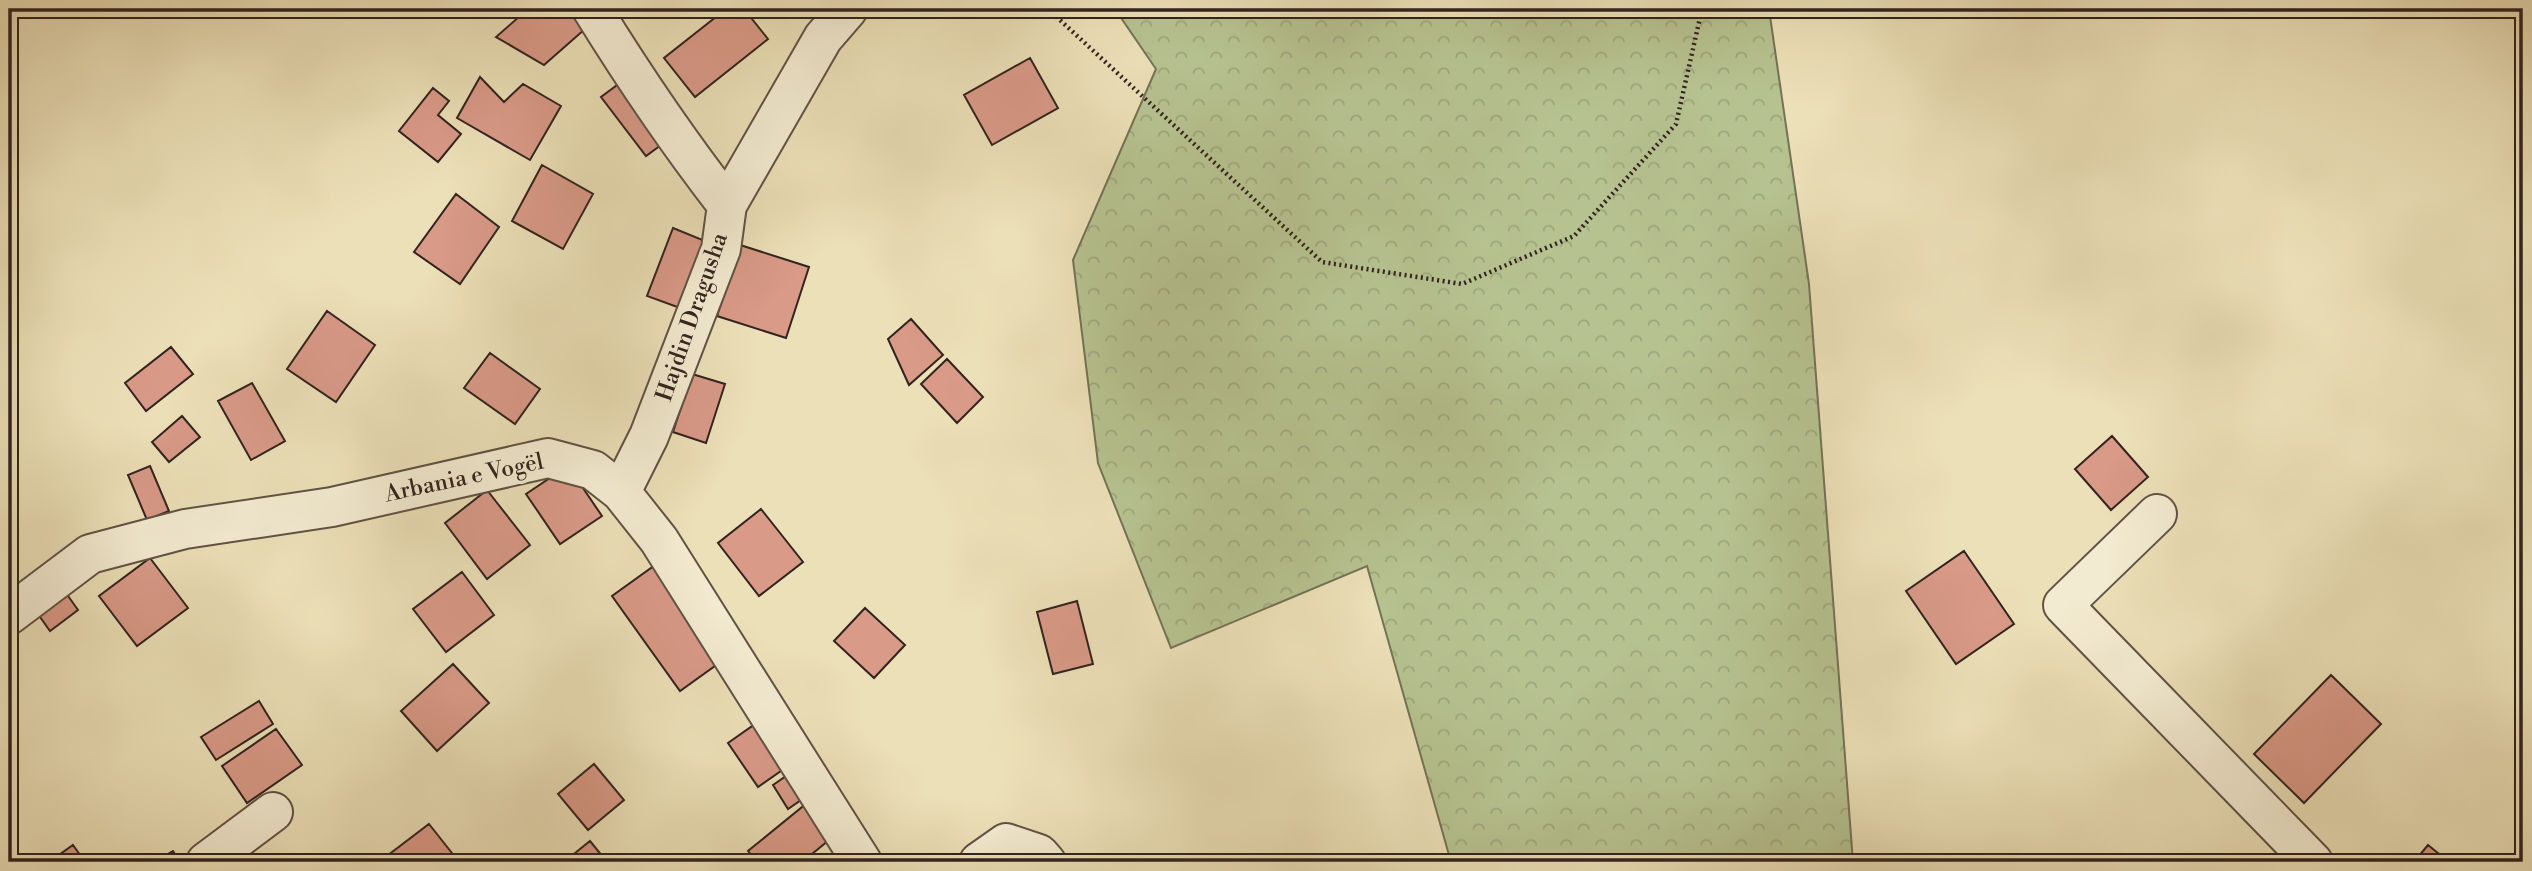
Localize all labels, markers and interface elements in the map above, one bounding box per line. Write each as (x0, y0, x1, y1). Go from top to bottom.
street label: Hajdin Dragusha (650, 229, 734, 405)
street label: Arbania e Vogël (381, 447, 546, 509)

